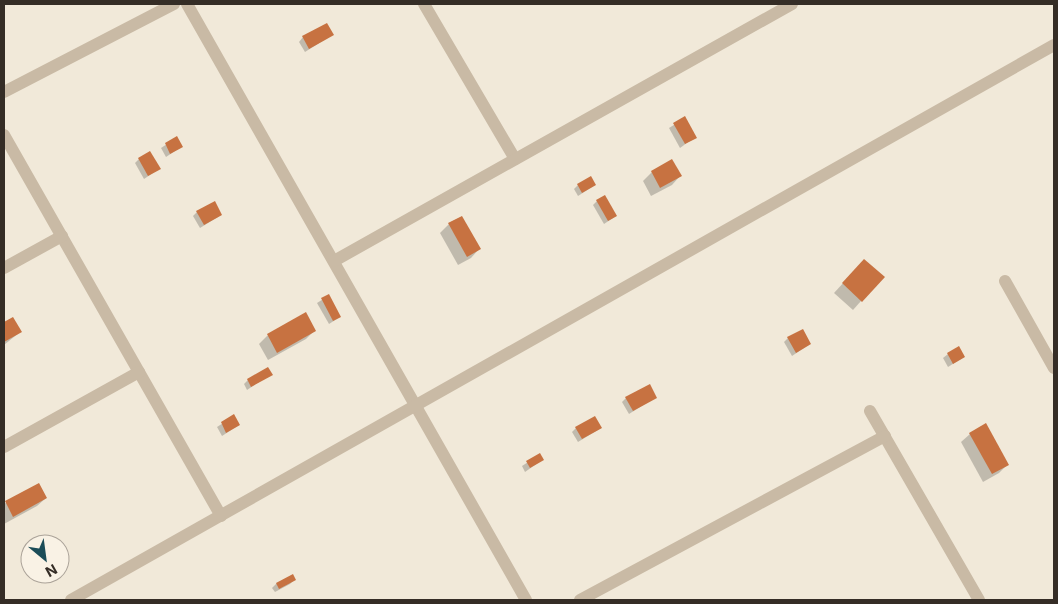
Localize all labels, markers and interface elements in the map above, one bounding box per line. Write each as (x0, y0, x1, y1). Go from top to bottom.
north arrow (20, 534, 70, 584)
text: N (43, 561, 60, 581)

